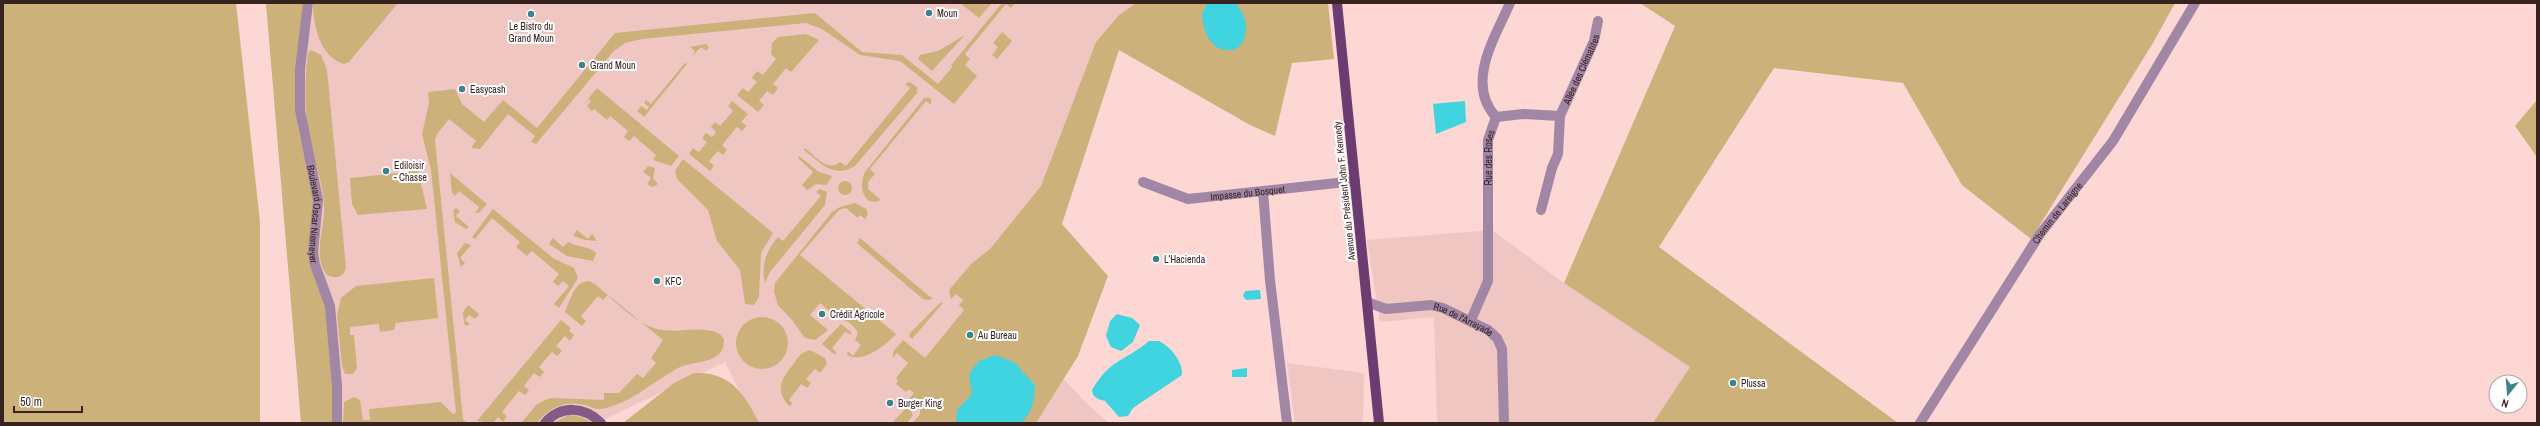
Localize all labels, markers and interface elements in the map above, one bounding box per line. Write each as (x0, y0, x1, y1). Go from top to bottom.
place label: Moun (937, 7, 958, 20)
marker: Moun (924, 8, 934, 18)
marker: Le Bistro du Grand Moun (526, 9, 536, 19)
place label: Le Bistro du Grand Moun (508, 20, 554, 45)
street label: Allée des Clématites (1560, 33, 1602, 107)
place label: Grand Moun (590, 59, 636, 72)
marker: Grand Moun (577, 60, 587, 70)
place label: Easycash (470, 83, 506, 96)
marker: Easycash (457, 84, 467, 94)
street label: Avenue du Président John F. Kennedy (1331, 120, 1358, 262)
street label: Rue des Roses (1482, 128, 1498, 186)
place label: Ediloisir - Chasse (394, 159, 427, 184)
street label: Boulevard Oscar Niemeyer (304, 164, 324, 264)
marker: Ediloisir - Chasse (381, 166, 391, 176)
street label: Chemin de Lareigne (2029, 179, 2086, 246)
street label: Impasse du Bosquet (1210, 183, 1286, 204)
place label: L'Hacienda (1164, 253, 1206, 266)
marker: L'Hacienda (1151, 254, 1161, 264)
place label: KFC (665, 275, 681, 288)
marker: KFC (652, 276, 662, 286)
street label: Rue de l'Arrayade (1432, 300, 1497, 339)
place label: Crédit Agricole (830, 308, 885, 321)
marker: Crédit Agricole (817, 309, 827, 319)
place label: Au Bureau (977, 329, 1017, 342)
marker: Au Bureau (965, 330, 975, 340)
north arrow (2488, 374, 2528, 414)
place label: Plussa (1741, 377, 1766, 390)
marker: Plussa (1728, 378, 1738, 388)
scale bar (14, 388, 82, 414)
text: 50 m (20, 394, 42, 410)
text: N (2500, 396, 2510, 411)
place label: Burger King (898, 397, 942, 410)
marker: Burger King (885, 398, 895, 408)

